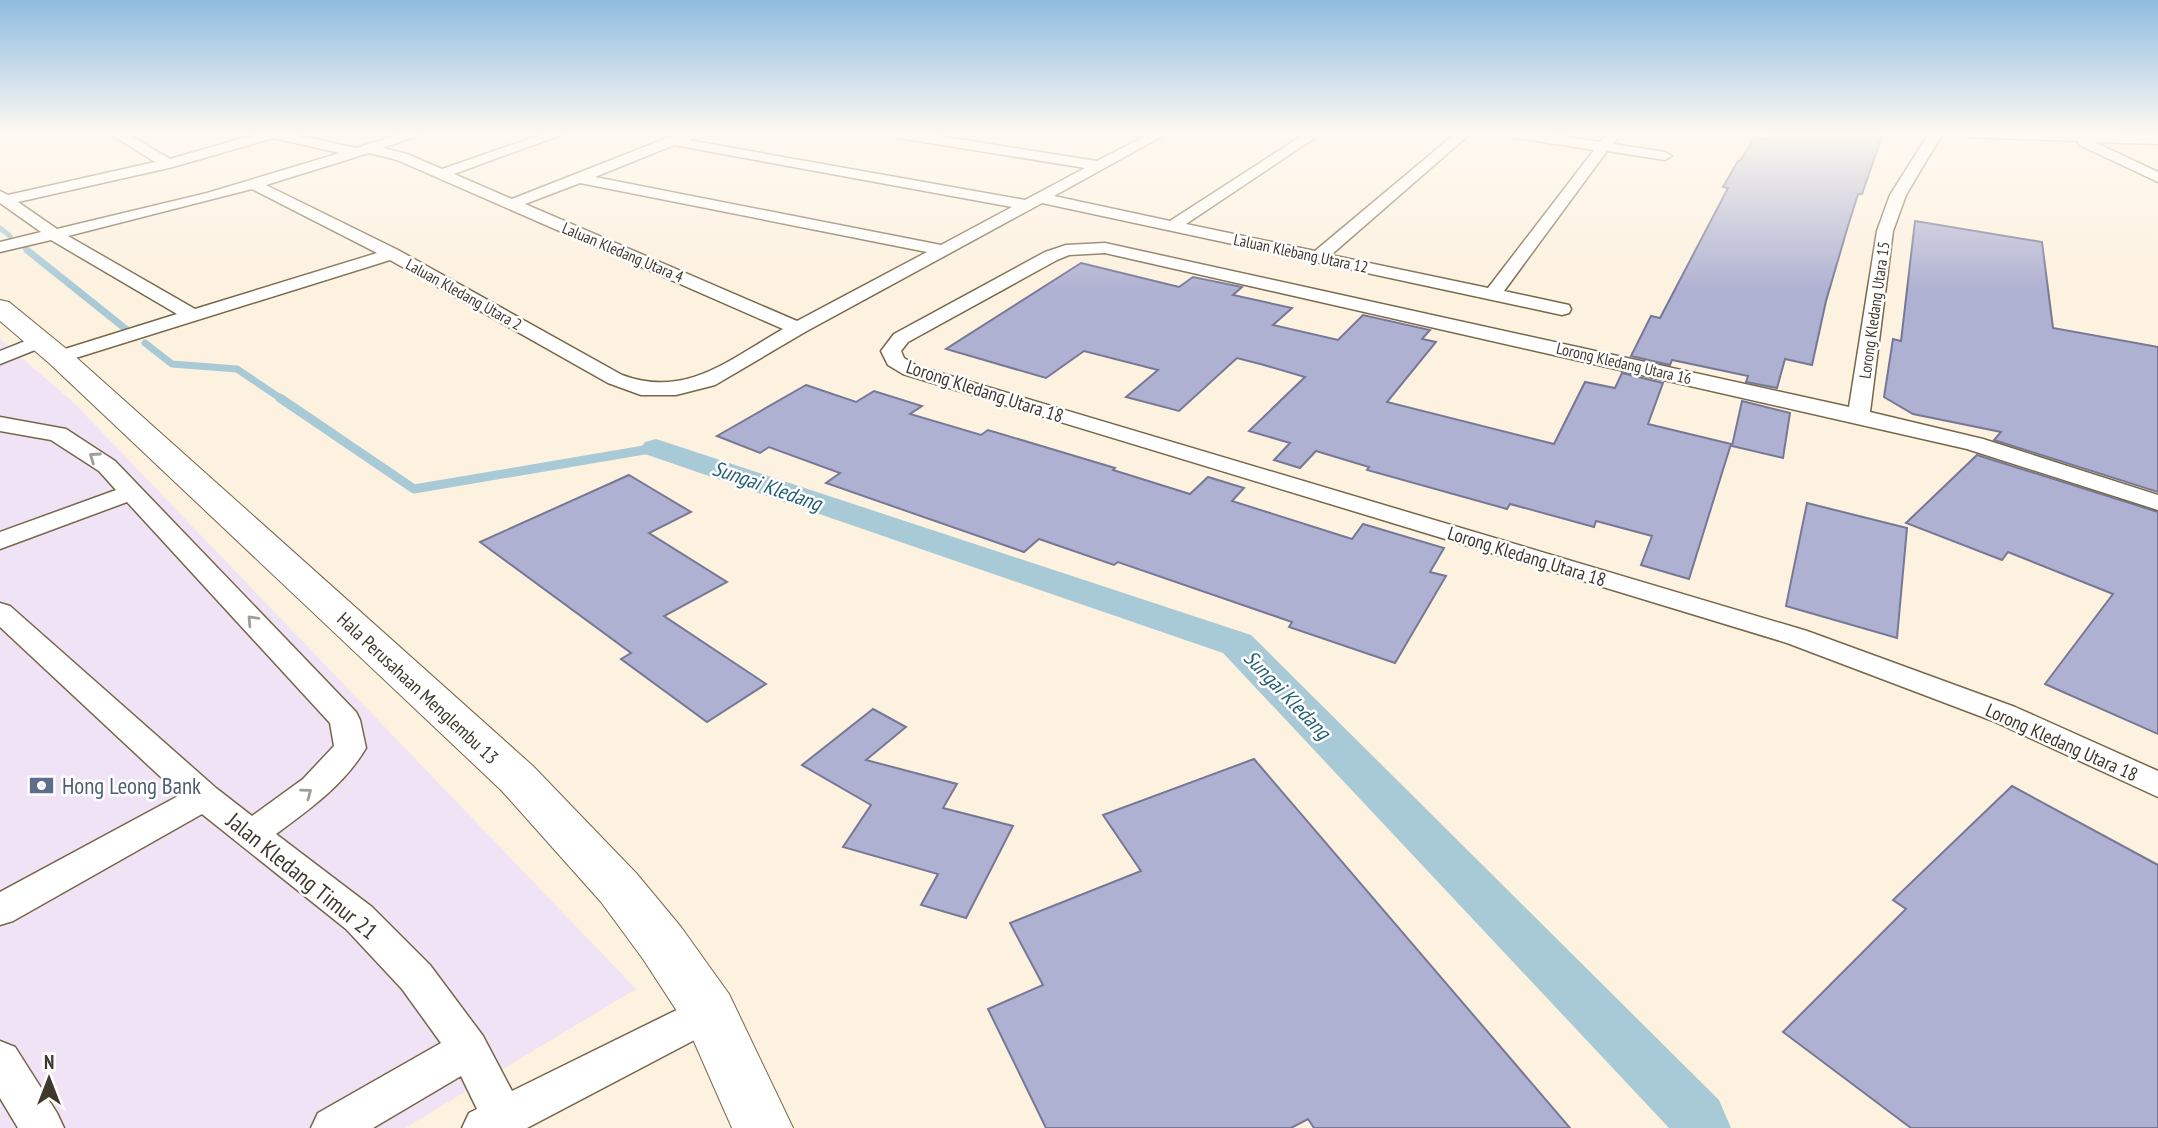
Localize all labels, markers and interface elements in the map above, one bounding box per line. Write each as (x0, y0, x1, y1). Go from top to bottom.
street label: Laluan Kledang Utara 4 (559, 217, 687, 287)
street label: Laluan Klebang Utara 12 (1232, 229, 1370, 277)
street label: Lorong Kledang Utara 15 (1854, 240, 1894, 380)
street label: Laluan Kledang Utara 2 (402, 254, 526, 334)
street label: Lorong Kledang Utara 16 (1554, 338, 1694, 388)
street label: Lorong Kledang Utara 18 (903, 354, 1067, 428)
one-way arrow (89, 453, 102, 465)
water label: Sungai Kledang (709, 454, 827, 517)
street label: Lorong Kledang Utara 18 (1445, 521, 1609, 591)
street label: Hala Perusahaan Menglembu 13 (332, 607, 504, 769)
one-way arrow (248, 615, 260, 628)
water label: Sungai Kledang (1238, 644, 1338, 746)
street label: Lorong Kledang Utara 18 (1982, 698, 2142, 786)
place label: Hong Leong Bank (62, 771, 201, 800)
bank icon: Hong Leong Bank (28, 772, 56, 800)
one-way arrow (300, 789, 312, 802)
street label: Jalan Kledang Timur 21 (220, 805, 384, 945)
north arrow (14, 1044, 84, 1114)
text: N (44, 1050, 54, 1074)

